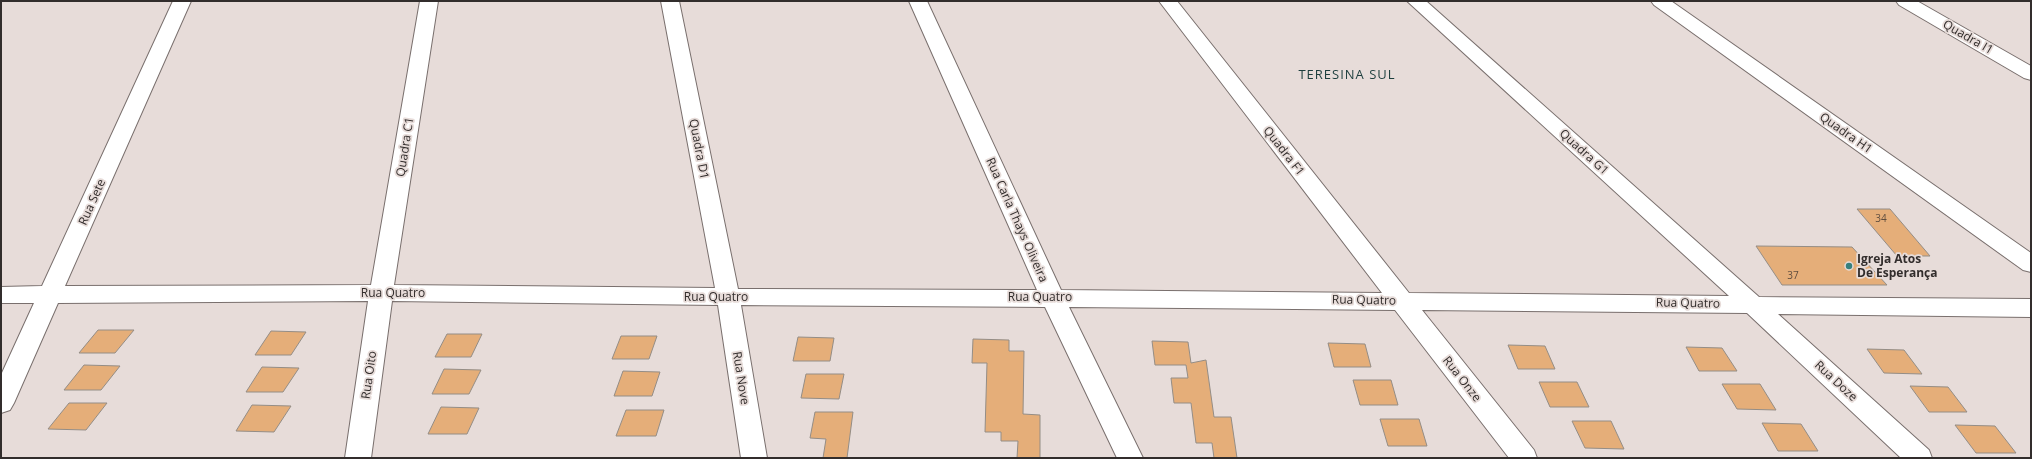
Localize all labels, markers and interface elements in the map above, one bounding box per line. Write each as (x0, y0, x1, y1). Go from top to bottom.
street label: Quadra I1 (1940, 15, 1997, 58)
district label: TERESINA SUL (1298, 65, 1396, 83)
street label: Quadra H1 (1816, 108, 1876, 157)
street label: Quadra C1 (391, 116, 418, 178)
street label: Quadra D1 (685, 117, 714, 180)
street label: Quadra F1 (1260, 122, 1309, 179)
street label: Quadra G1 (1556, 125, 1613, 178)
street label: Rua Carla Thays Oliveira (982, 155, 1053, 285)
street label: Rua Sete (74, 176, 109, 228)
house number: 34 (1875, 211, 1887, 225)
place label: Igreja Atos De Esperança (1857, 250, 1937, 281)
marker: Igreja Atos De Esperança (1844, 261, 1854, 271)
house number: 37 (1787, 268, 1799, 282)
street label: Rua Quatro (361, 284, 425, 301)
street label: Rua Quatro (684, 288, 748, 305)
street label: Rua Quatro (1008, 288, 1072, 305)
street label: Rua Quatro (1332, 290, 1396, 309)
street label: Rua Quatro (1656, 293, 1720, 312)
street label: Rua Oito (357, 350, 380, 400)
street label: Rua Nove (729, 350, 754, 406)
street label: Rua Onze (1439, 352, 1486, 405)
street label: Rua Doze (1811, 356, 1862, 405)

